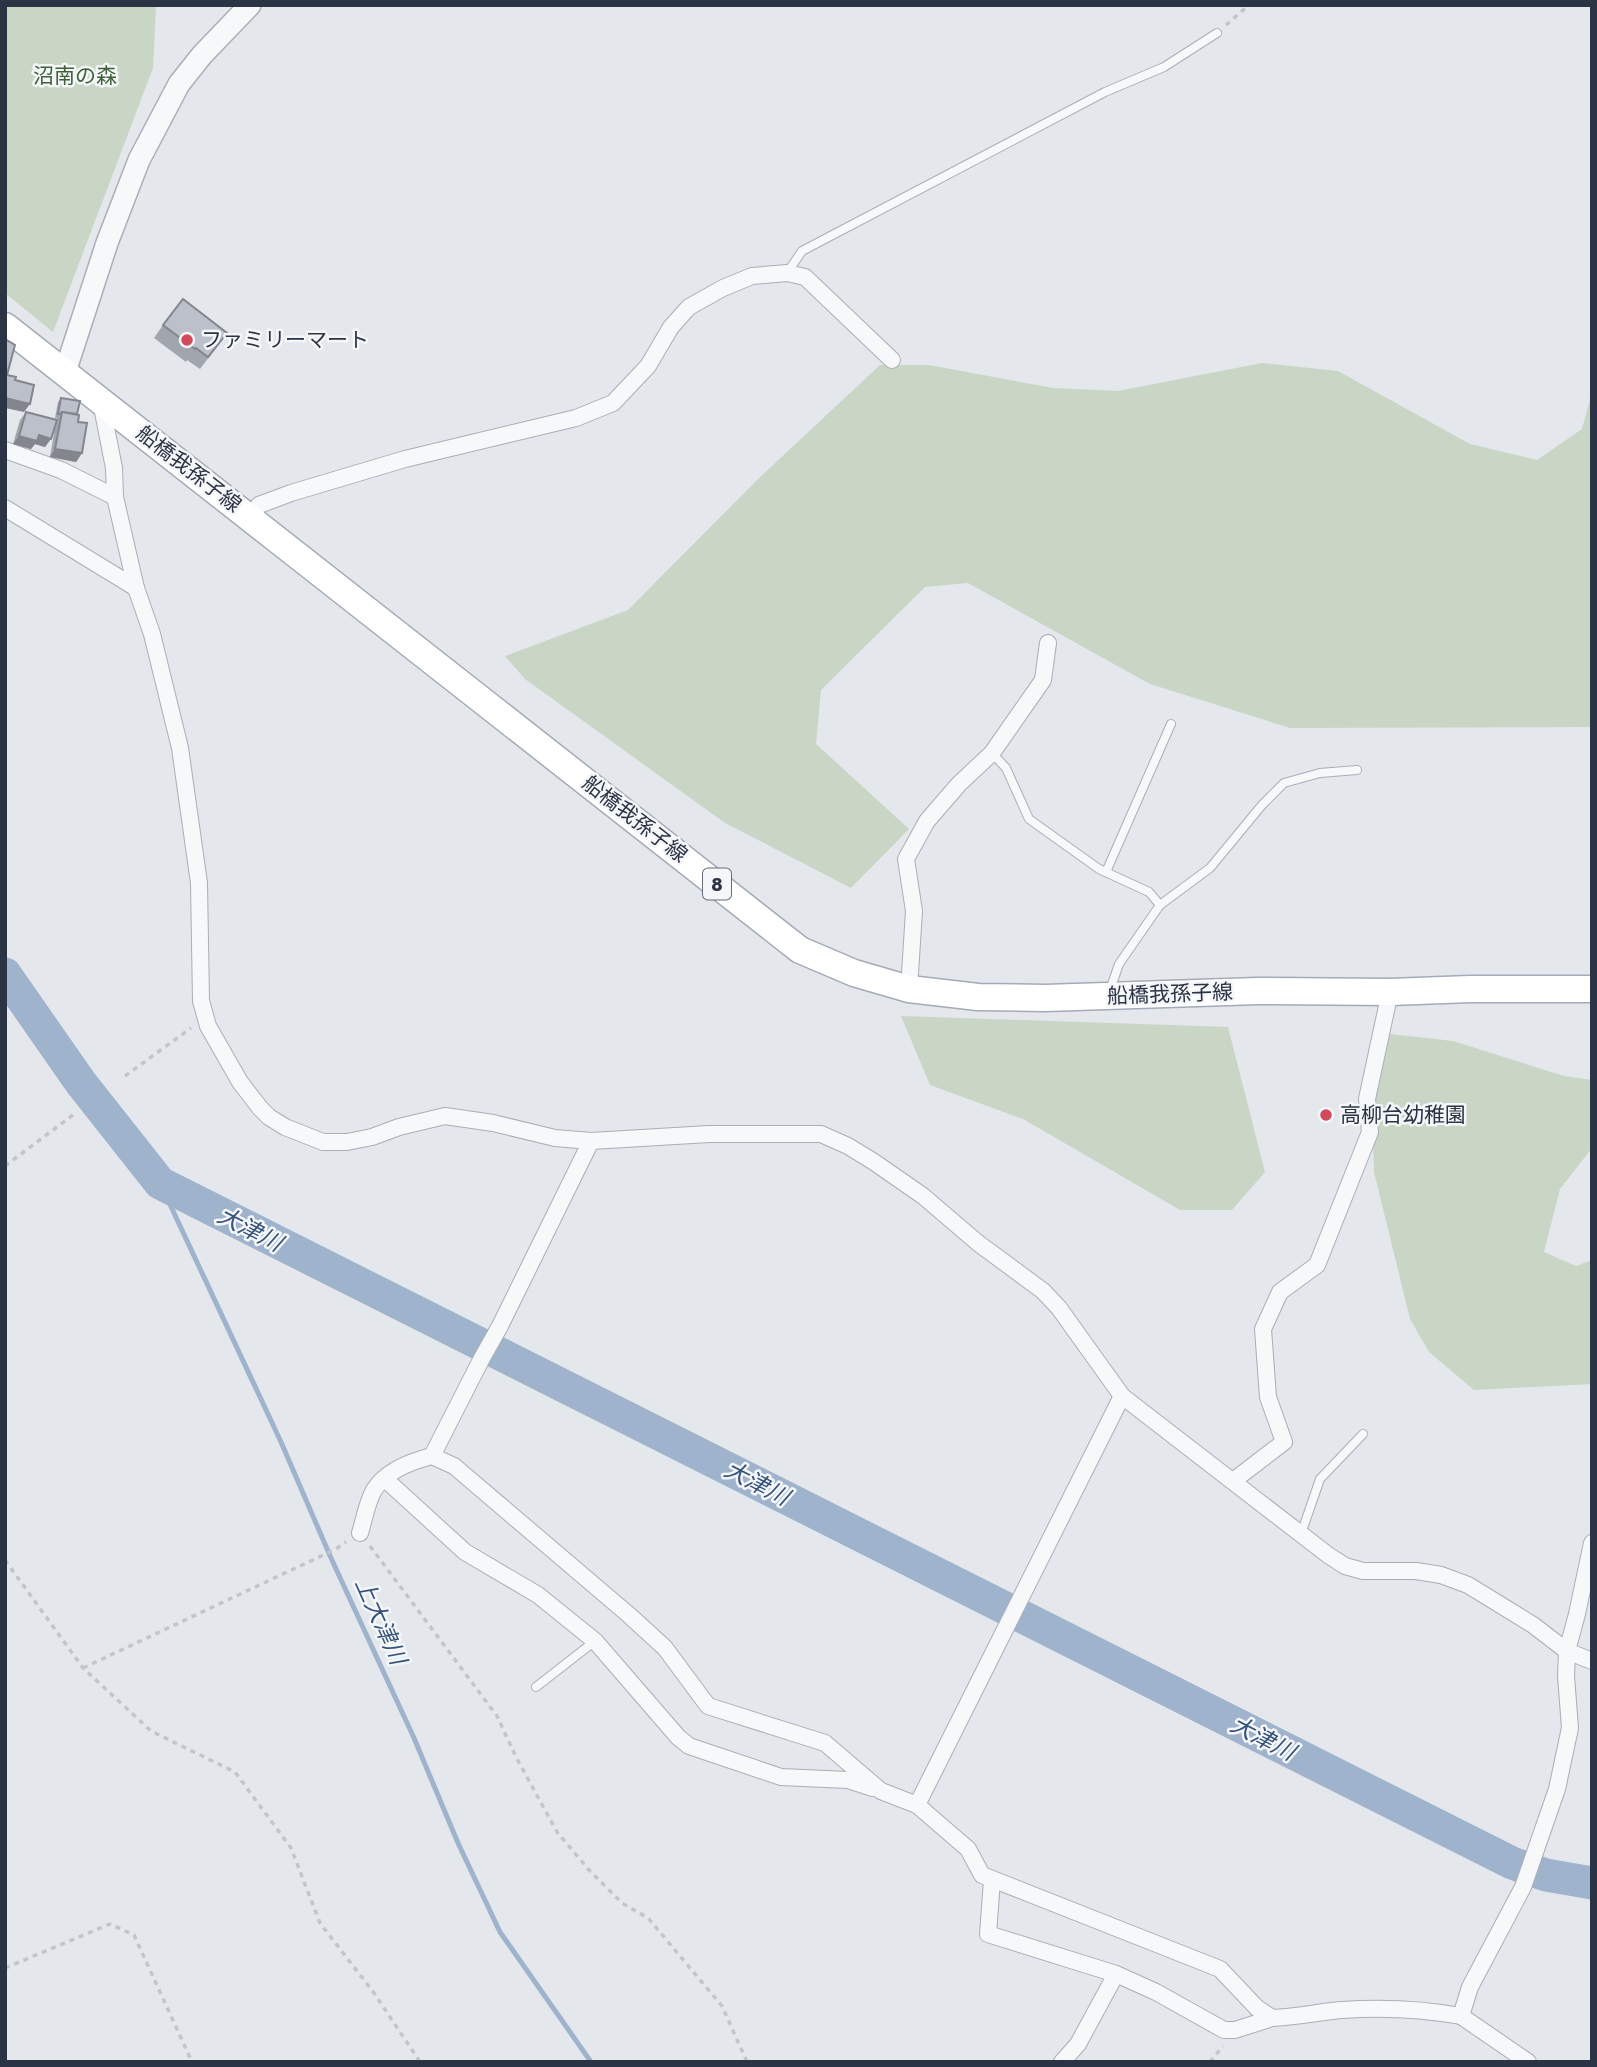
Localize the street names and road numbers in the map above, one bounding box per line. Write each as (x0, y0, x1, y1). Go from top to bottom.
street label: 船橋我孫子線 (130, 418, 248, 520)
street label: 船橋我孫子線 (576, 768, 694, 870)
road number: 8 (703, 869, 731, 900)
street label: 船橋我孫子線 (1107, 977, 1233, 1011)

